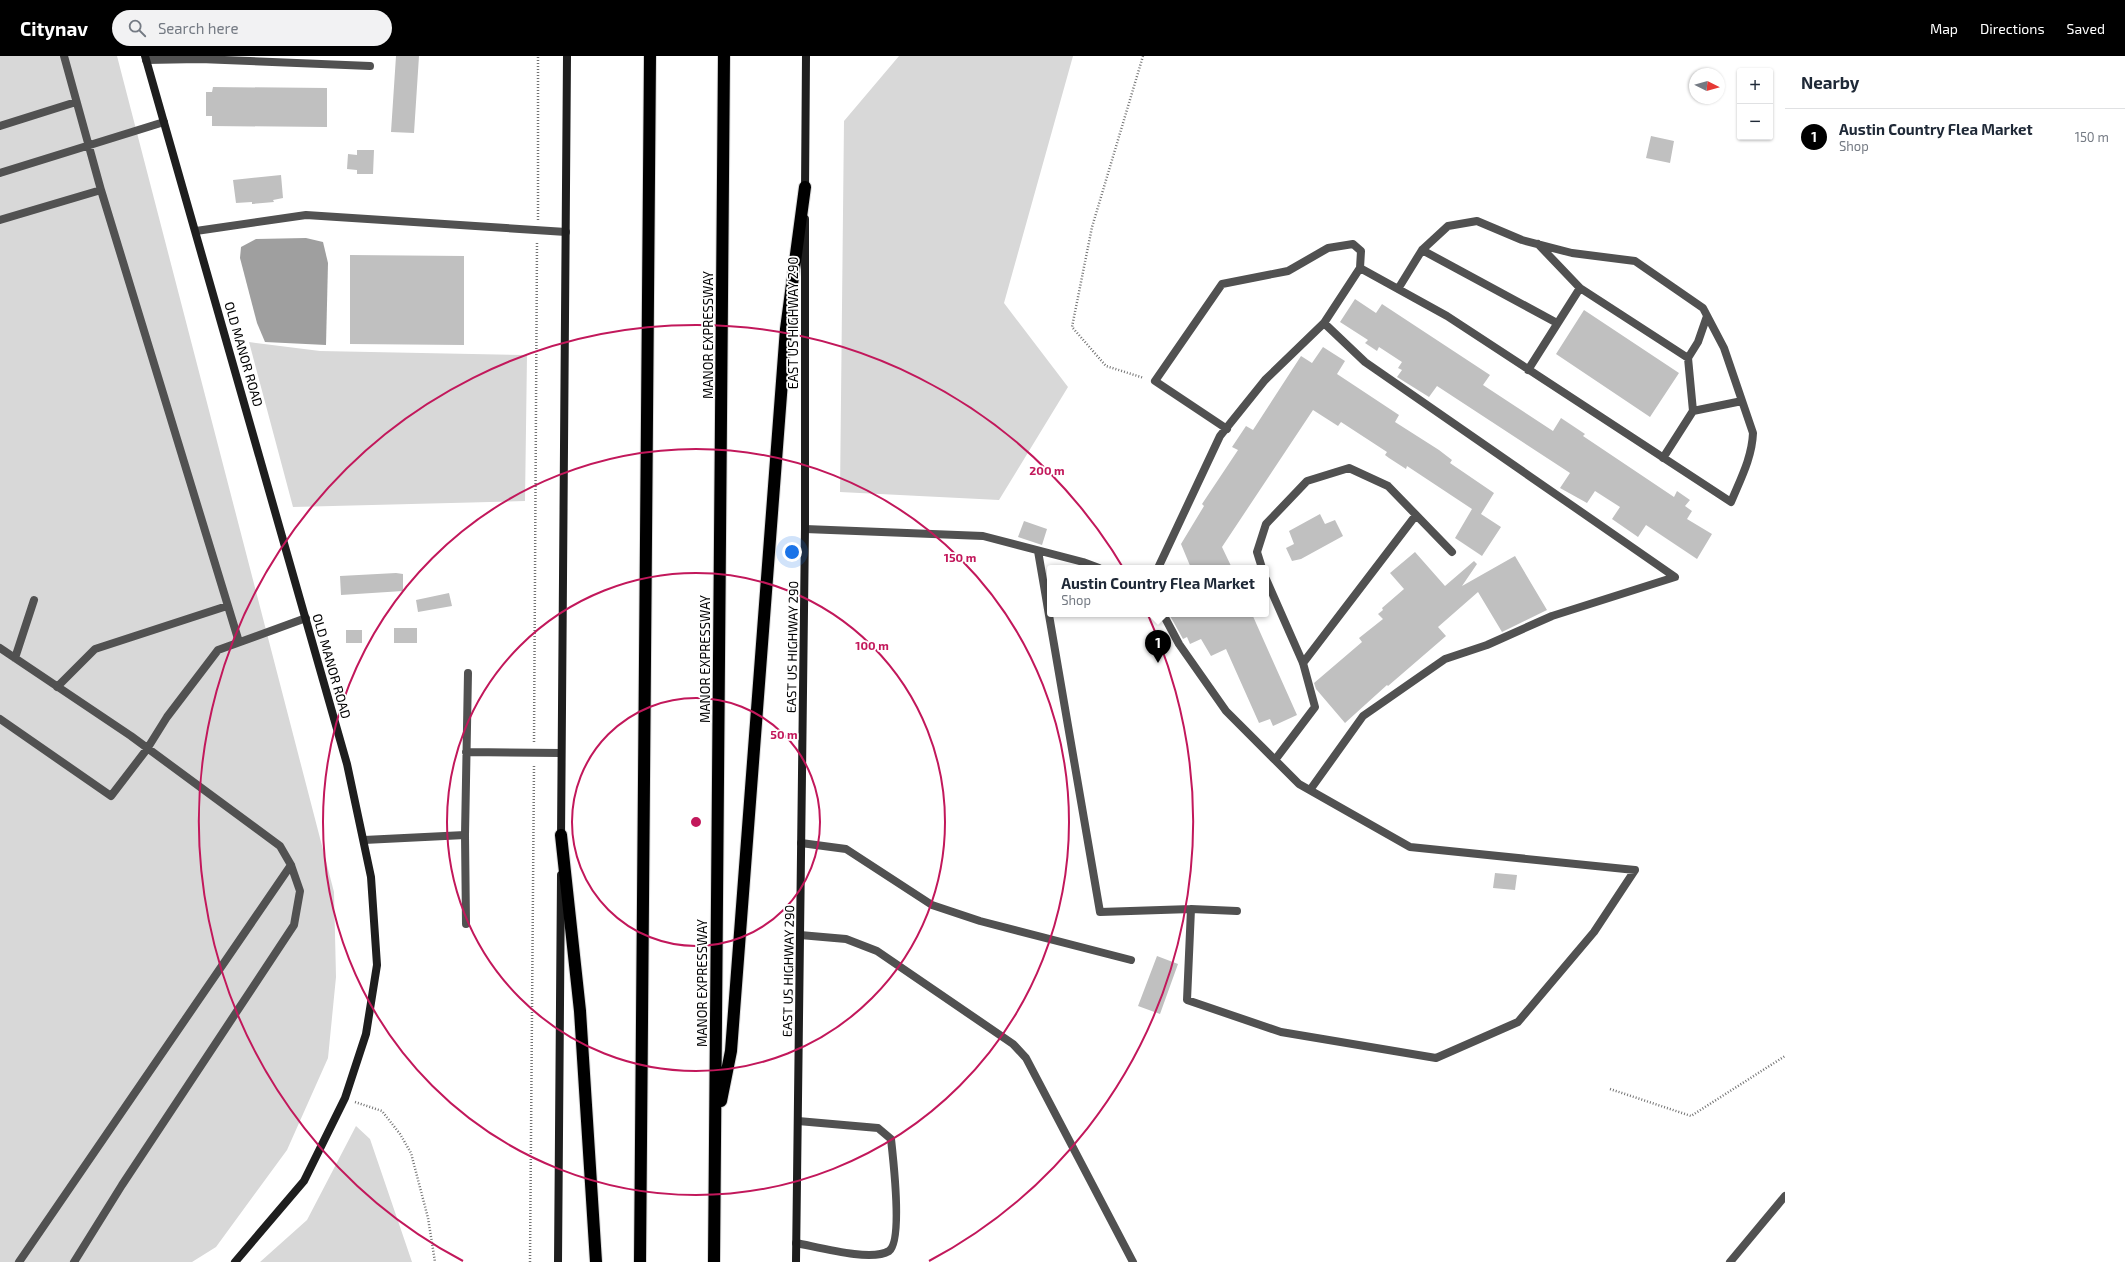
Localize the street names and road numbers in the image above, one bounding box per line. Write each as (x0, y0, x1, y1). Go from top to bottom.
street label: EAST US HIGHWAY 290 (785, 257, 801, 389)
street label: MANOR EXPRESSWAY (700, 270, 716, 399)
street label: OLD MANOR ROAD (221, 300, 267, 408)
street label: EAST US HIGHWAY 290 (783, 581, 801, 713)
street label: MANOR EXPRESSWAY (697, 594, 713, 723)
street label: OLD MANOR ROAD (309, 612, 355, 720)
street label: EAST US HIGHWAY 290 (779, 905, 797, 1037)
street label: MANOR EXPRESSWAY (694, 918, 710, 1047)

